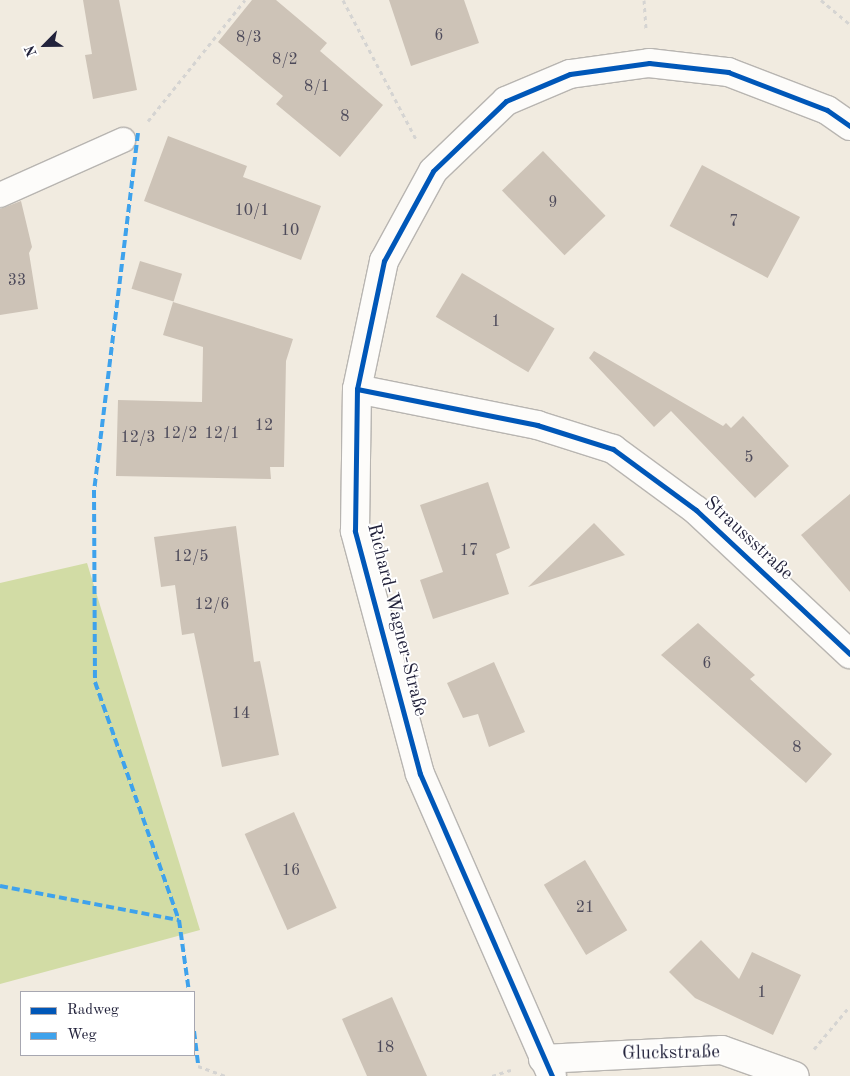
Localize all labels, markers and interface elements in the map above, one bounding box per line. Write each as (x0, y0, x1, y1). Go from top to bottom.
north arrow (20, 20, 70, 70)
house number: 6 (434, 26, 444, 46)
house number: 8/3 (236, 28, 262, 48)
text: N (23, 43, 40, 59)
house number: 8/2 (272, 50, 298, 70)
house number: 8/1 (304, 77, 330, 97)
house number: 8 (340, 107, 350, 127)
house number: 9 (548, 193, 558, 213)
house number: 10/1 (234, 201, 270, 221)
house number: 7 (729, 212, 739, 232)
house number: 10 (281, 221, 299, 241)
house number: 33 (8, 271, 26, 291)
house number: 1 (491, 312, 501, 332)
house number: 12 (255, 416, 273, 436)
house number: 12/2 (162, 424, 198, 444)
house number: 12/1 (204, 424, 240, 444)
house number: 12/3 (120, 428, 156, 448)
house number: 5 (744, 448, 754, 468)
street label: Straussstraße (699, 492, 797, 586)
street label: Richard-Wagner-Straße (361, 521, 431, 719)
house number: 17 (460, 541, 478, 561)
house number: 12/5 (173, 547, 209, 567)
house number: 12/6 (194, 595, 230, 615)
house number: 6 (702, 654, 712, 674)
house number: 14 (232, 704, 250, 724)
house number: 8 (792, 738, 802, 758)
house number: 16 (282, 861, 300, 881)
house number: 21 (576, 898, 594, 918)
house number: 1 (757, 983, 767, 1003)
legend (20, 991, 195, 1056)
text: Radweg (67, 1003, 119, 1018)
text: Weg (67, 1028, 97, 1043)
house number: 18 (376, 1038, 394, 1058)
street label: Gluckstraße (622, 1042, 720, 1066)

